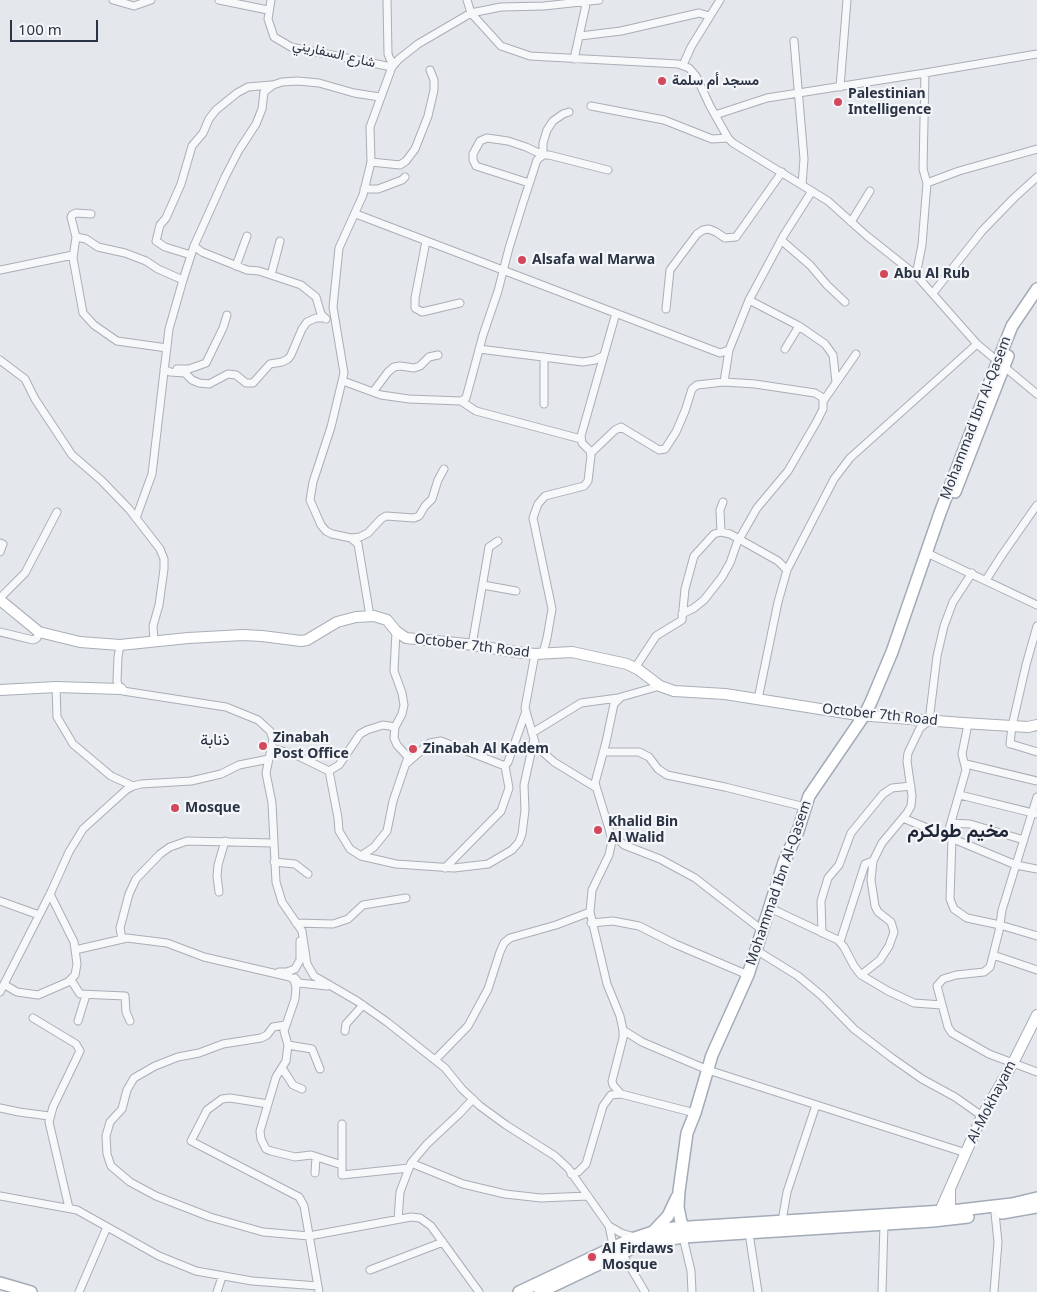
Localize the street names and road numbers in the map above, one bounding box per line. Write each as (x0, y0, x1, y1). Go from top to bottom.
street label: شارع السفاريني (291, 36, 377, 72)
street label: Mohammad Ibn Al-Qasem (937, 334, 1015, 502)
street label: October 7th Road (413, 631, 531, 661)
street label: October 7th Road (821, 701, 939, 729)
street label: Mohammad Ibn Al-Qasem (743, 798, 815, 968)
street label: Al-Mokhayam (964, 1058, 1020, 1146)

